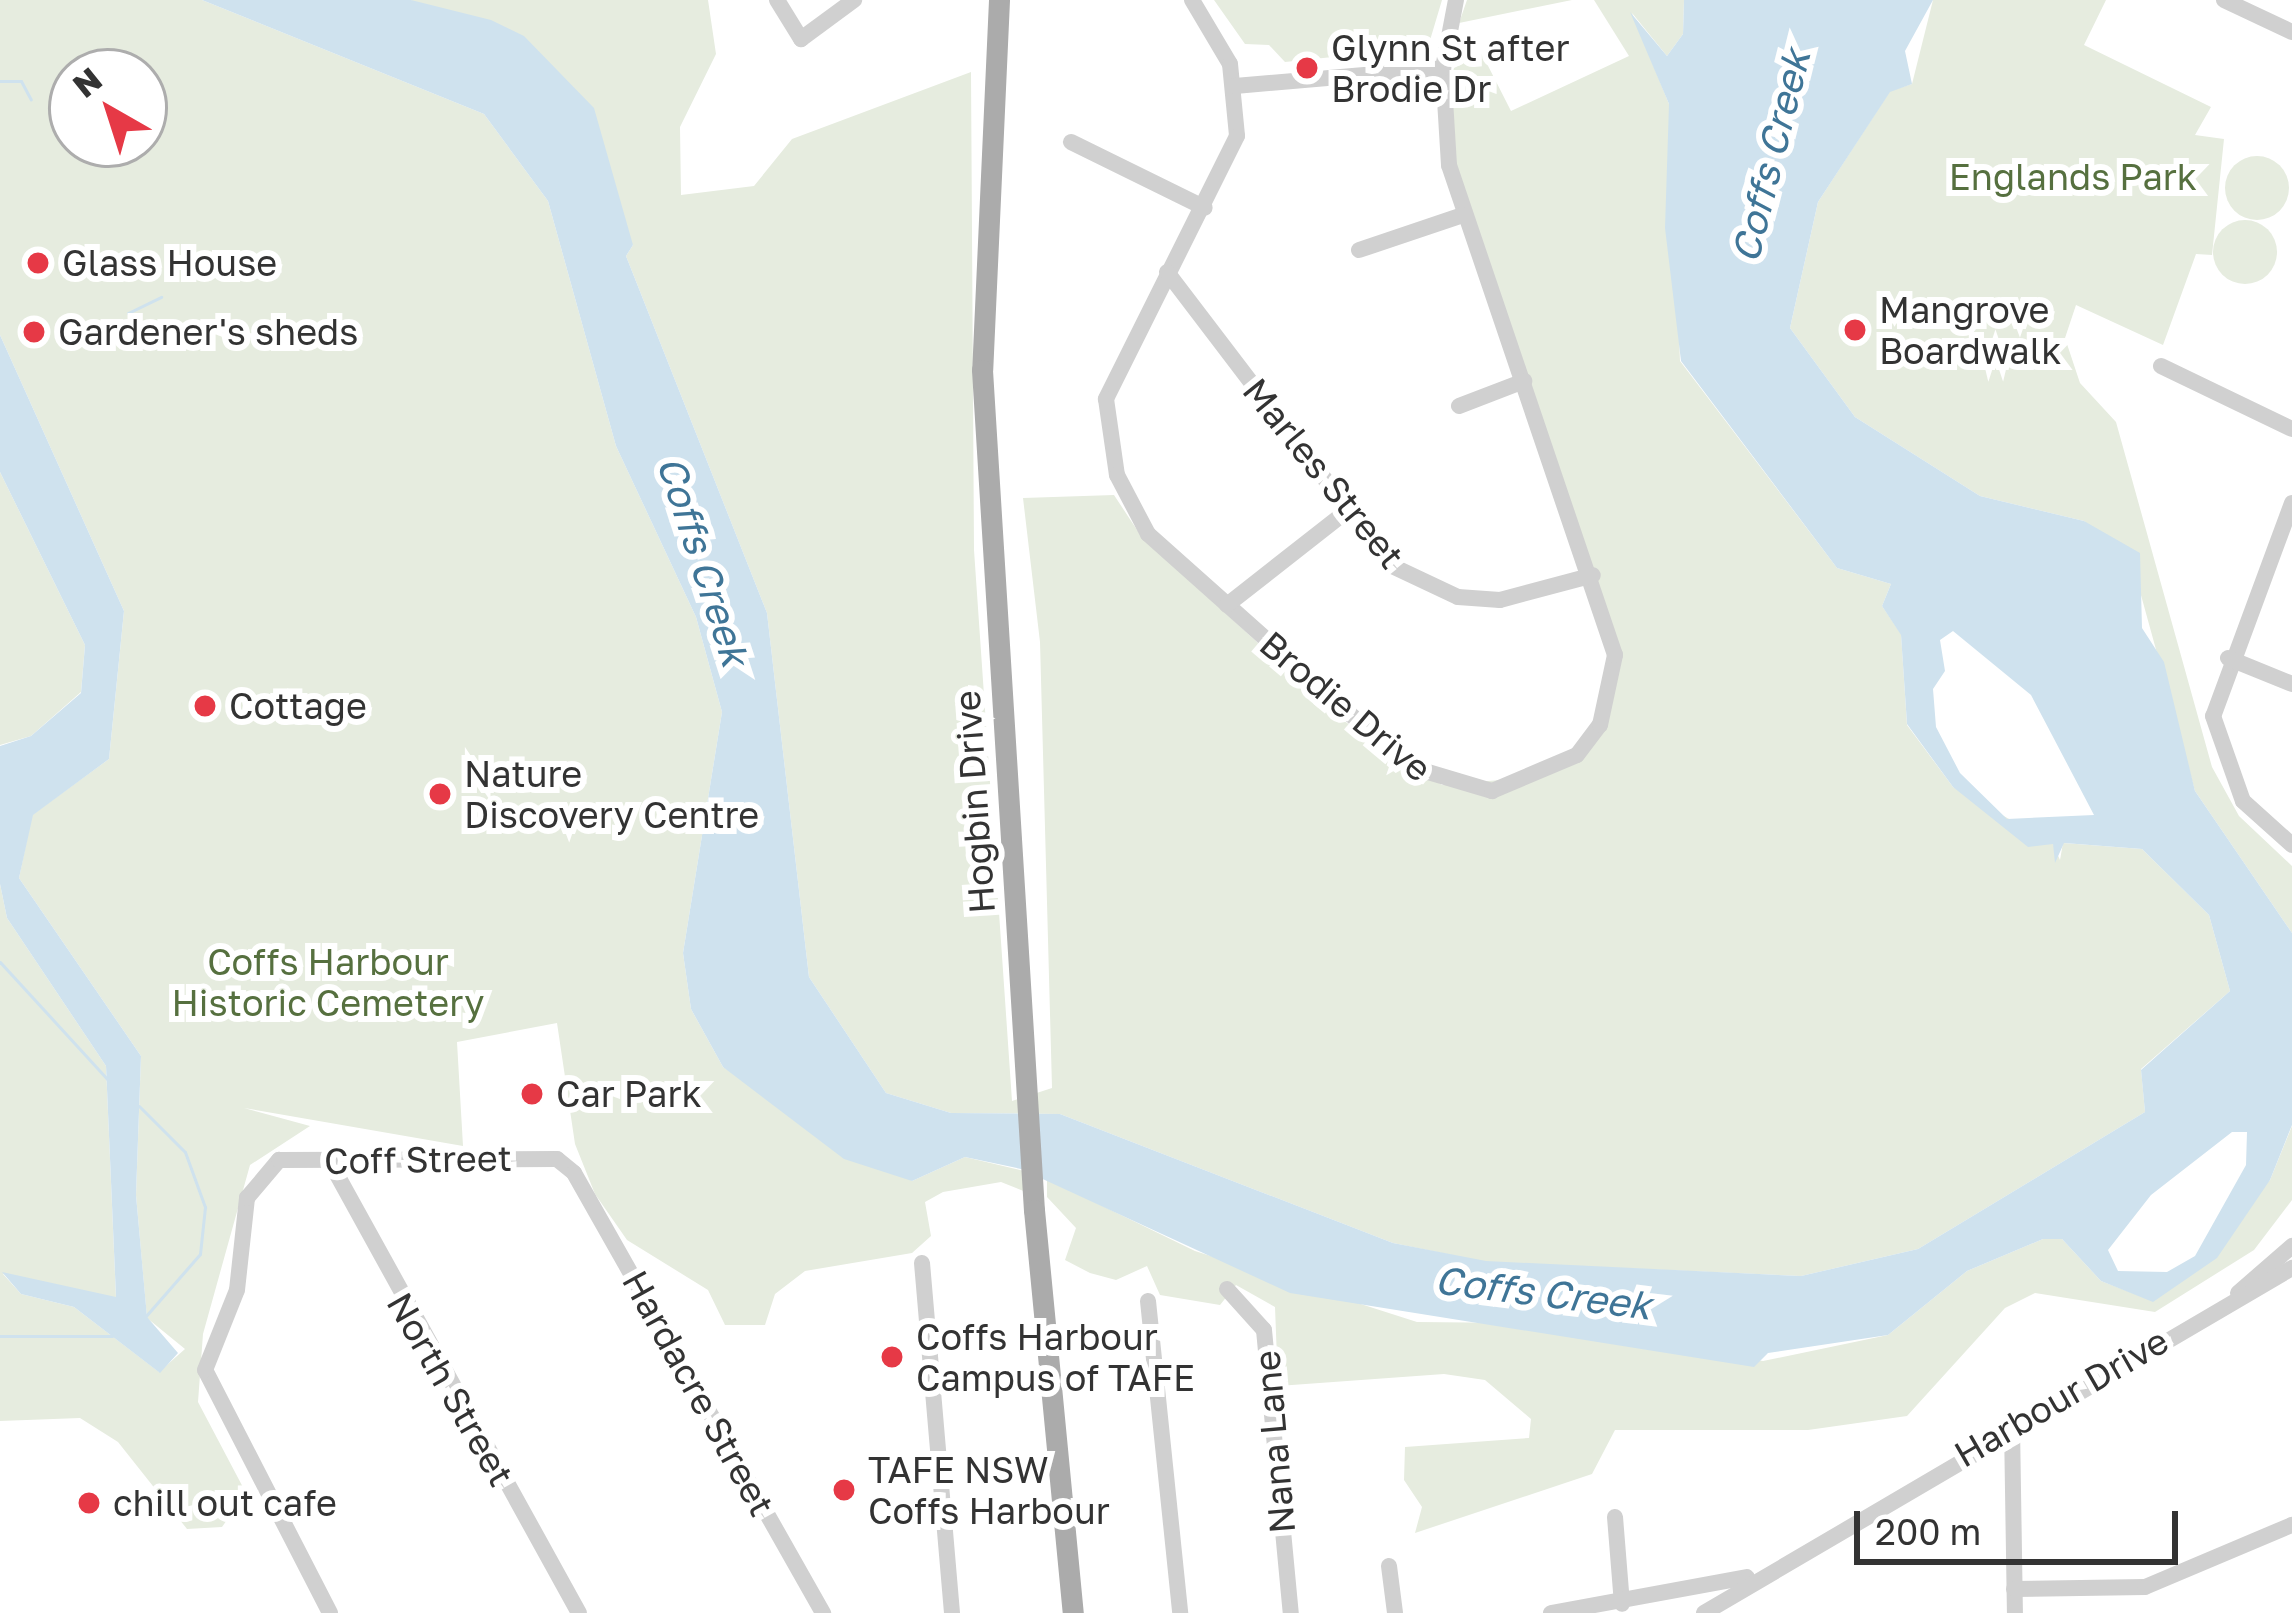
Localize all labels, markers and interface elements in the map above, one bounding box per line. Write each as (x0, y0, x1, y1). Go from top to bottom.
place label: Glynn St after Brodie Dr (1331, 25, 1569, 110)
water label: Coffs Creek (1722, 45, 1820, 267)
north arrow (48, 48, 168, 168)
marker: Glynn St after Brodie Dr (1294, 55, 1320, 81)
text: N (65, 59, 109, 105)
park label: Englands Park (1949, 155, 2197, 199)
place label: Glass House (62, 241, 277, 285)
marker: Glass House (25, 250, 51, 276)
place label: Mangrove Boardwalk (1879, 287, 2062, 372)
place label: Gardener's sheds (58, 310, 358, 354)
marker: Mangrove Boardwalk (1842, 317, 1868, 343)
marker: Gardener's sheds (21, 319, 47, 345)
street label: Marles Street (1234, 369, 1414, 577)
water label: Coffs Creek (647, 450, 759, 672)
street label: Brodie Drive (1252, 622, 1440, 790)
place label: Cottage (229, 684, 367, 728)
street label: Hogbin Drive (945, 689, 1003, 915)
marker: Cottage (192, 693, 218, 719)
place label: Nature Discovery Centre (464, 751, 759, 836)
marker: Nature Discovery Centre (427, 781, 453, 807)
park label: Coffs Harbour Historic Cemetery (171, 939, 485, 1024)
place label: Car Park (556, 1072, 702, 1116)
marker: Car Park (519, 1081, 545, 1107)
street label: Coff Street (324, 1136, 512, 1182)
water label: Coffs Creek (1432, 1257, 1654, 1329)
street label: Hardacre Street (614, 1263, 784, 1523)
street label: North Street (378, 1285, 524, 1493)
place label: Coffs Harbour Campus of TAFE (916, 1314, 1195, 1399)
street label: Harbour Drive (1946, 1318, 2176, 1476)
marker: Coffs Harbour Campus of TAFE (879, 1344, 905, 1370)
street label: Nana Lane (1244, 1349, 1304, 1535)
place label: TAFE NSW Coffs Harbour (868, 1447, 1110, 1532)
marker: TAFE NSW Coffs Harbour (831, 1477, 857, 1503)
place label: chill out cafe (113, 1481, 337, 1525)
scale bar (1860, 1487, 2184, 1561)
marker: chill out cafe (76, 1490, 102, 1516)
text: 200 m (1875, 1510, 1981, 1553)

